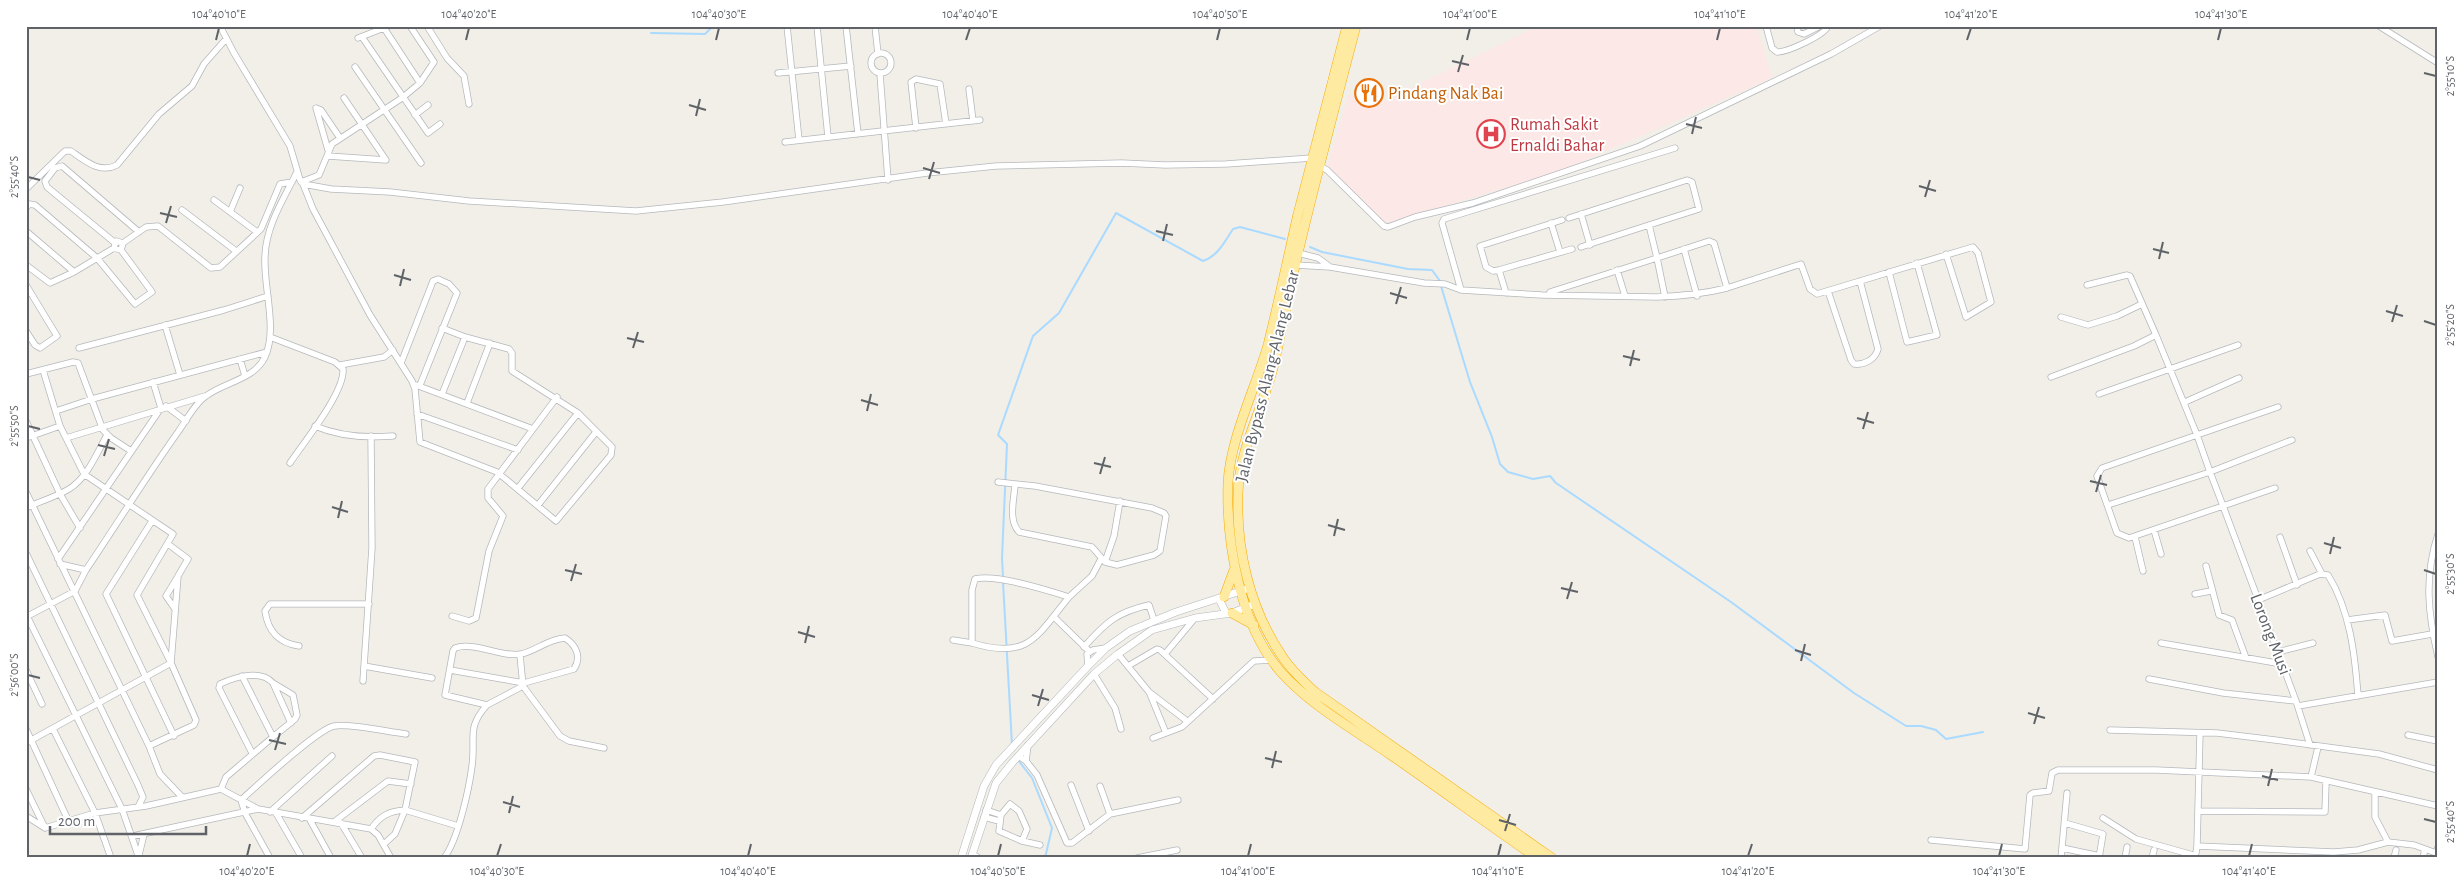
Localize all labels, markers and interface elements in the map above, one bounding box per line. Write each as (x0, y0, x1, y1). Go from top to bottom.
text: 104°40'10"E (192, 8, 246, 20)
text: 104°40'20"E (442, 8, 497, 20)
text: 104°40'30"E (692, 8, 746, 20)
text: 104°40'40"E (942, 8, 998, 20)
text: 104°40'50"E (1193, 8, 1247, 20)
text: 104°41'00"E (1443, 8, 1497, 20)
text: 104°41'10"E (1694, 8, 1746, 20)
text: 104°41'20"E (1945, 8, 1998, 20)
text: 104°41'30"E (2195, 8, 2247, 20)
text: 2°55'10"S (2444, 55, 2456, 96)
restaurant icon: Pindang Nak Bai (1354, 78, 1384, 108)
place label: Pindang Nak Bai (1388, 85, 1503, 103)
place label: Rumah Sakit Ernaldi Bahar (1510, 116, 1604, 155)
hospital icon: Rumah Sakit Ernaldi Bahar (1476, 119, 1506, 149)
text: 2°55'40"S (8, 156, 20, 198)
street label: Jalan Bypass Alang-Alang Lebar (1233, 268, 1303, 484)
text: 2°55'20"S (2444, 304, 2456, 346)
text: 2°55'50"S (8, 405, 20, 447)
text: 2°55'30"S (2444, 553, 2456, 595)
street label: Lorong Musi (2246, 591, 2294, 677)
text: 2°56'00"S (8, 653, 20, 697)
text: 2°55'40"S (2444, 801, 2456, 843)
scale bar (50, 804, 206, 836)
text: 200 m (58, 814, 95, 829)
text: 104°40'20"E (220, 865, 275, 877)
text: 104°40'30"E (470, 865, 524, 877)
text: 104°40'40"E (720, 865, 776, 877)
text: 104°40'50"E (971, 865, 1025, 877)
text: 104°41'00"E (1221, 865, 1275, 877)
text: 104°41'10"E (1472, 865, 1524, 877)
text: 104°41'20"E (1722, 865, 1775, 877)
text: 104°41'30"E (1973, 865, 2025, 877)
text: 104°41'40"E (2223, 865, 2276, 877)

